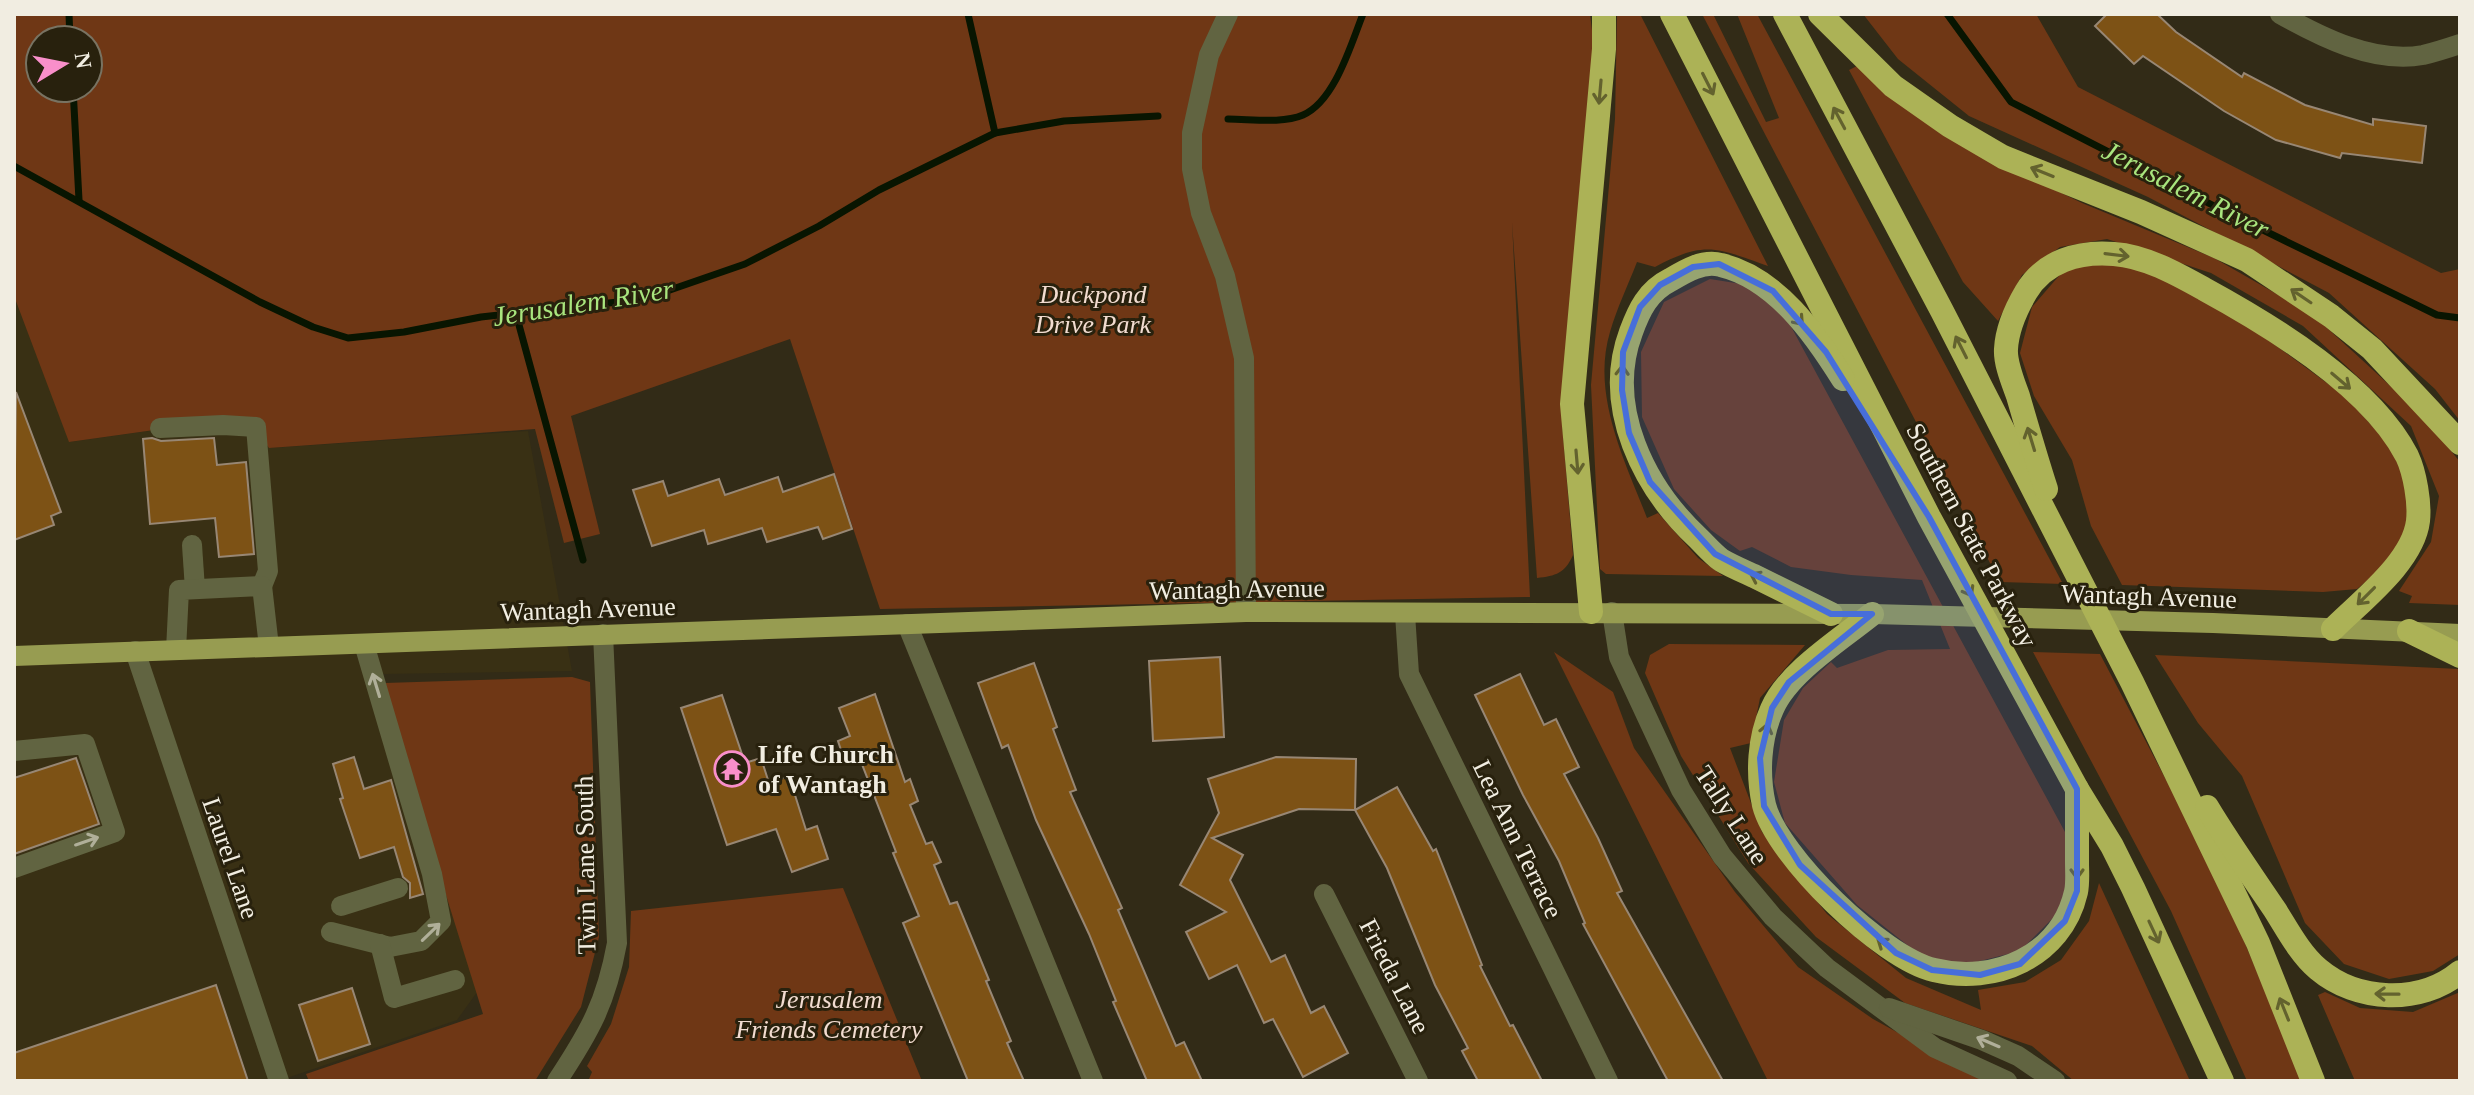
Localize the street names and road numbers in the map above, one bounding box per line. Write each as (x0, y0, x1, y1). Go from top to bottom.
street label: Southern State Parkway (1900, 418, 2043, 652)
street label: Wantagh Avenue (1149, 573, 1325, 606)
street label: Wantagh Avenue (2061, 579, 2237, 614)
street label: Wantagh Avenue (500, 592, 676, 627)
street label: Lea Ann Terrace (1467, 755, 1568, 923)
street label: Tally Lane (1689, 761, 1774, 870)
street label: Twin Lane South (569, 775, 602, 955)
street label: Laurel Lane (196, 794, 265, 923)
street label: Frieda Lane (1353, 914, 1436, 1038)

